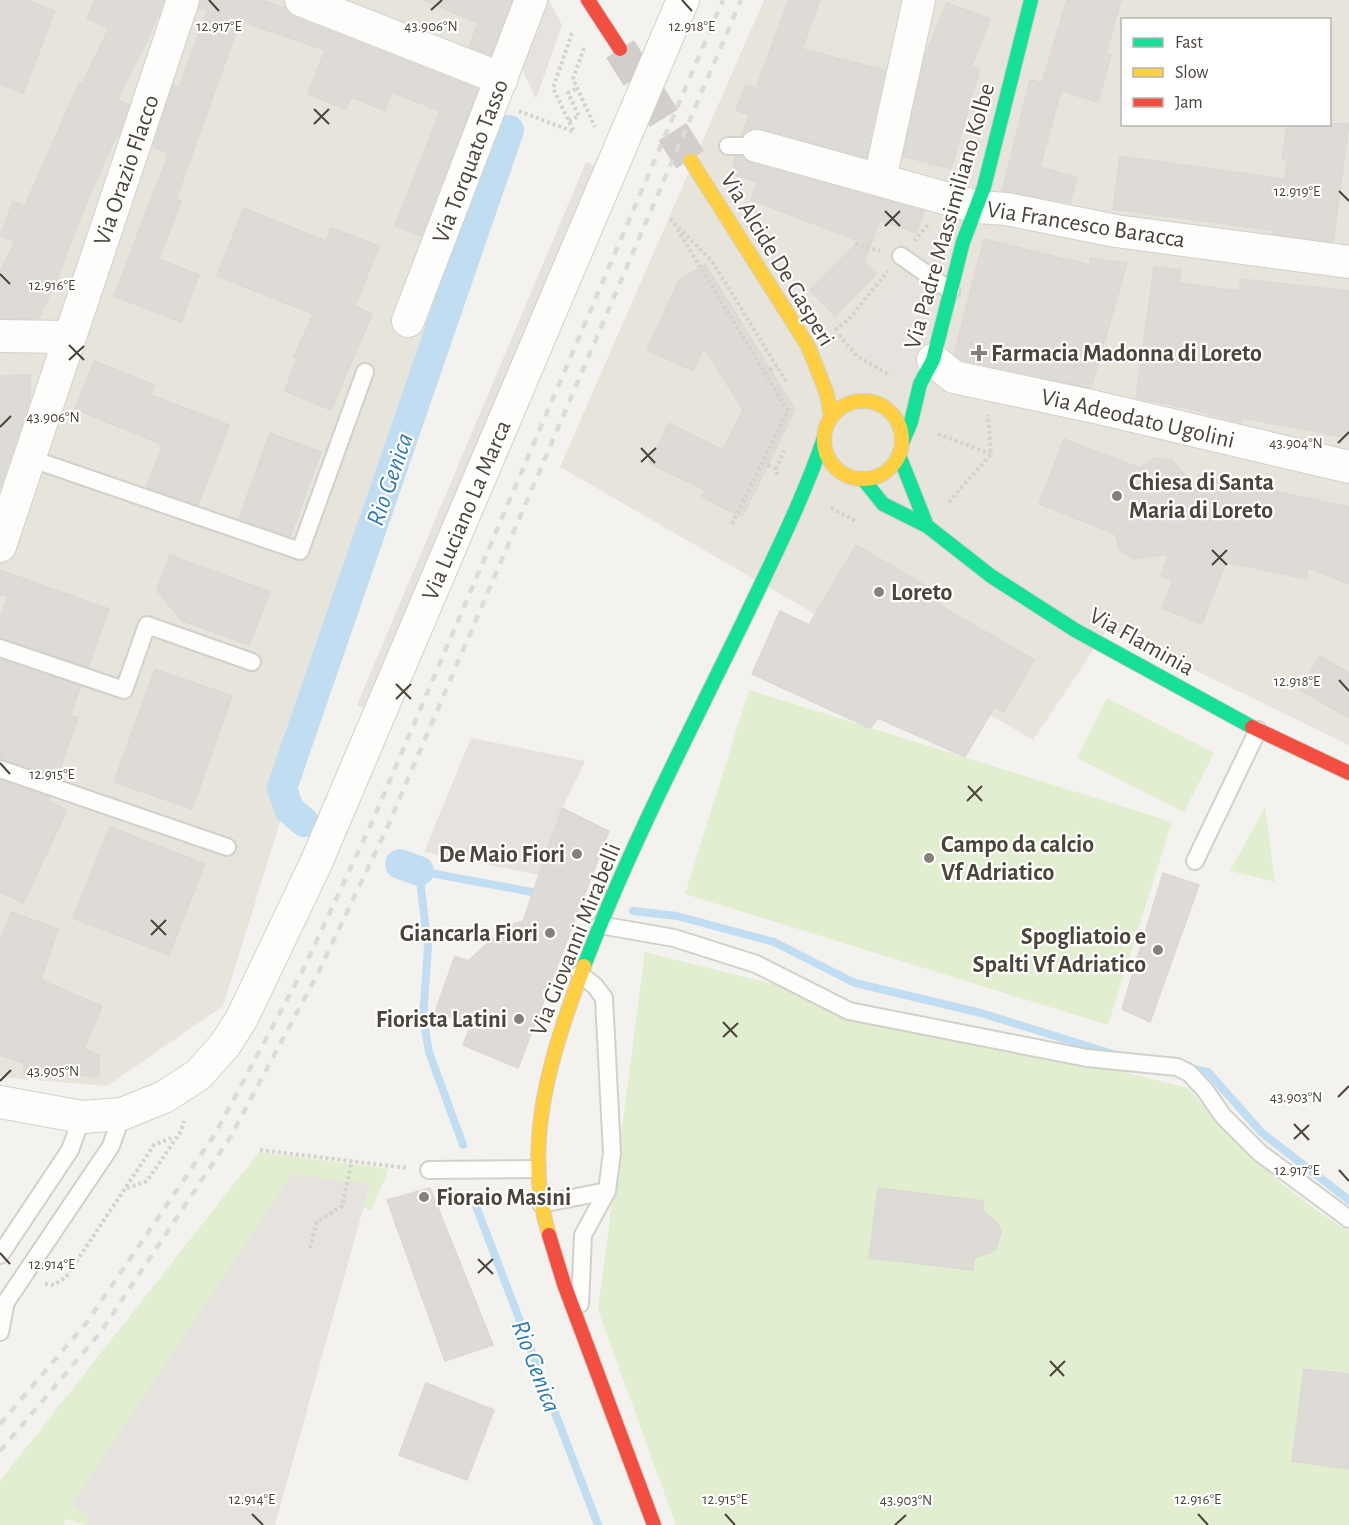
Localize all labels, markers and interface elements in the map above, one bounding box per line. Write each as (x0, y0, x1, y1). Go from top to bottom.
legend (1121, 18, 1331, 126)
text: 12.917°E (196, 19, 242, 34)
text: 43.906°N (404, 19, 458, 34)
text: 12.918°E (669, 19, 715, 34)
text: Fast (1175, 34, 1203, 52)
text: Slow (1175, 64, 1208, 82)
street label: Via Torquato Tasso (429, 76, 513, 247)
street label: Via Padre Massimiliano Kolbe (900, 81, 999, 352)
street label: Via Orazio Flacco (90, 92, 164, 249)
text: Jam (1175, 94, 1203, 112)
street label: Via Alcide De Gasperi (716, 168, 838, 351)
text: 12.919°E (1274, 184, 1320, 199)
street label: Via Francesco Baracca (985, 197, 1187, 253)
text: 12.916°E (29, 278, 75, 293)
place label: Farmacia Madonna di Loreto (991, 342, 1262, 366)
marker: Farmacia Madonna di Loreto (972, 346, 986, 360)
street label: Via Adeodato Ugolini (1039, 385, 1237, 453)
text: 43.906°N (26, 410, 80, 425)
street label: Via Luciano La Marca (418, 417, 516, 604)
water label: Rio Genica (362, 430, 418, 529)
text: 43.904°N (1269, 436, 1323, 451)
place label: Chiesa di Santa Maria di Loreto (1129, 471, 1274, 523)
marker: Chiesa di Santa Maria di Loreto (1110, 489, 1124, 503)
place label: Loreto (891, 581, 953, 605)
marker: Loreto (872, 585, 886, 599)
street label: Via Flaminia (1085, 603, 1198, 680)
text: 12.918°E (1274, 674, 1320, 689)
text: 12.915°E (29, 767, 75, 782)
place label: Campo da calcio Vf Adriatico (941, 833, 1094, 885)
street label: Via Giovanni Mirabelli (526, 840, 626, 1039)
place label: De Maio Fiori (439, 843, 565, 867)
marker: De Maio Fiori (570, 847, 584, 861)
marker: Campo da calcio Vf Adriatico (922, 851, 936, 865)
place label: Giancarla Fiori (400, 922, 538, 946)
place label: Spogliatoio e Spalti Vf Adriatico (973, 925, 1146, 977)
marker: Giancarla Fiori (543, 926, 557, 940)
marker: Spogliatoio e Spalti Vf Adriatico (1151, 943, 1165, 957)
place label: Fiorista Latini (376, 1008, 507, 1032)
marker: Fiorista Latini (512, 1012, 526, 1026)
text: 43.905°N (27, 1064, 79, 1079)
text: 43.903°N (1270, 1090, 1322, 1105)
text: 12.917°E (1274, 1163, 1320, 1178)
place label: Fioraio Masini (436, 1186, 571, 1210)
marker: Fioraio Masini (417, 1190, 431, 1204)
text: 12.914°E (29, 1257, 75, 1272)
water label: Rio Genica (507, 1317, 565, 1416)
text: 12.914°E (229, 1492, 275, 1507)
text: 12.915°E (702, 1492, 748, 1507)
text: 12.916°E (1175, 1492, 1221, 1507)
text: 43.903°N (880, 1493, 932, 1508)

